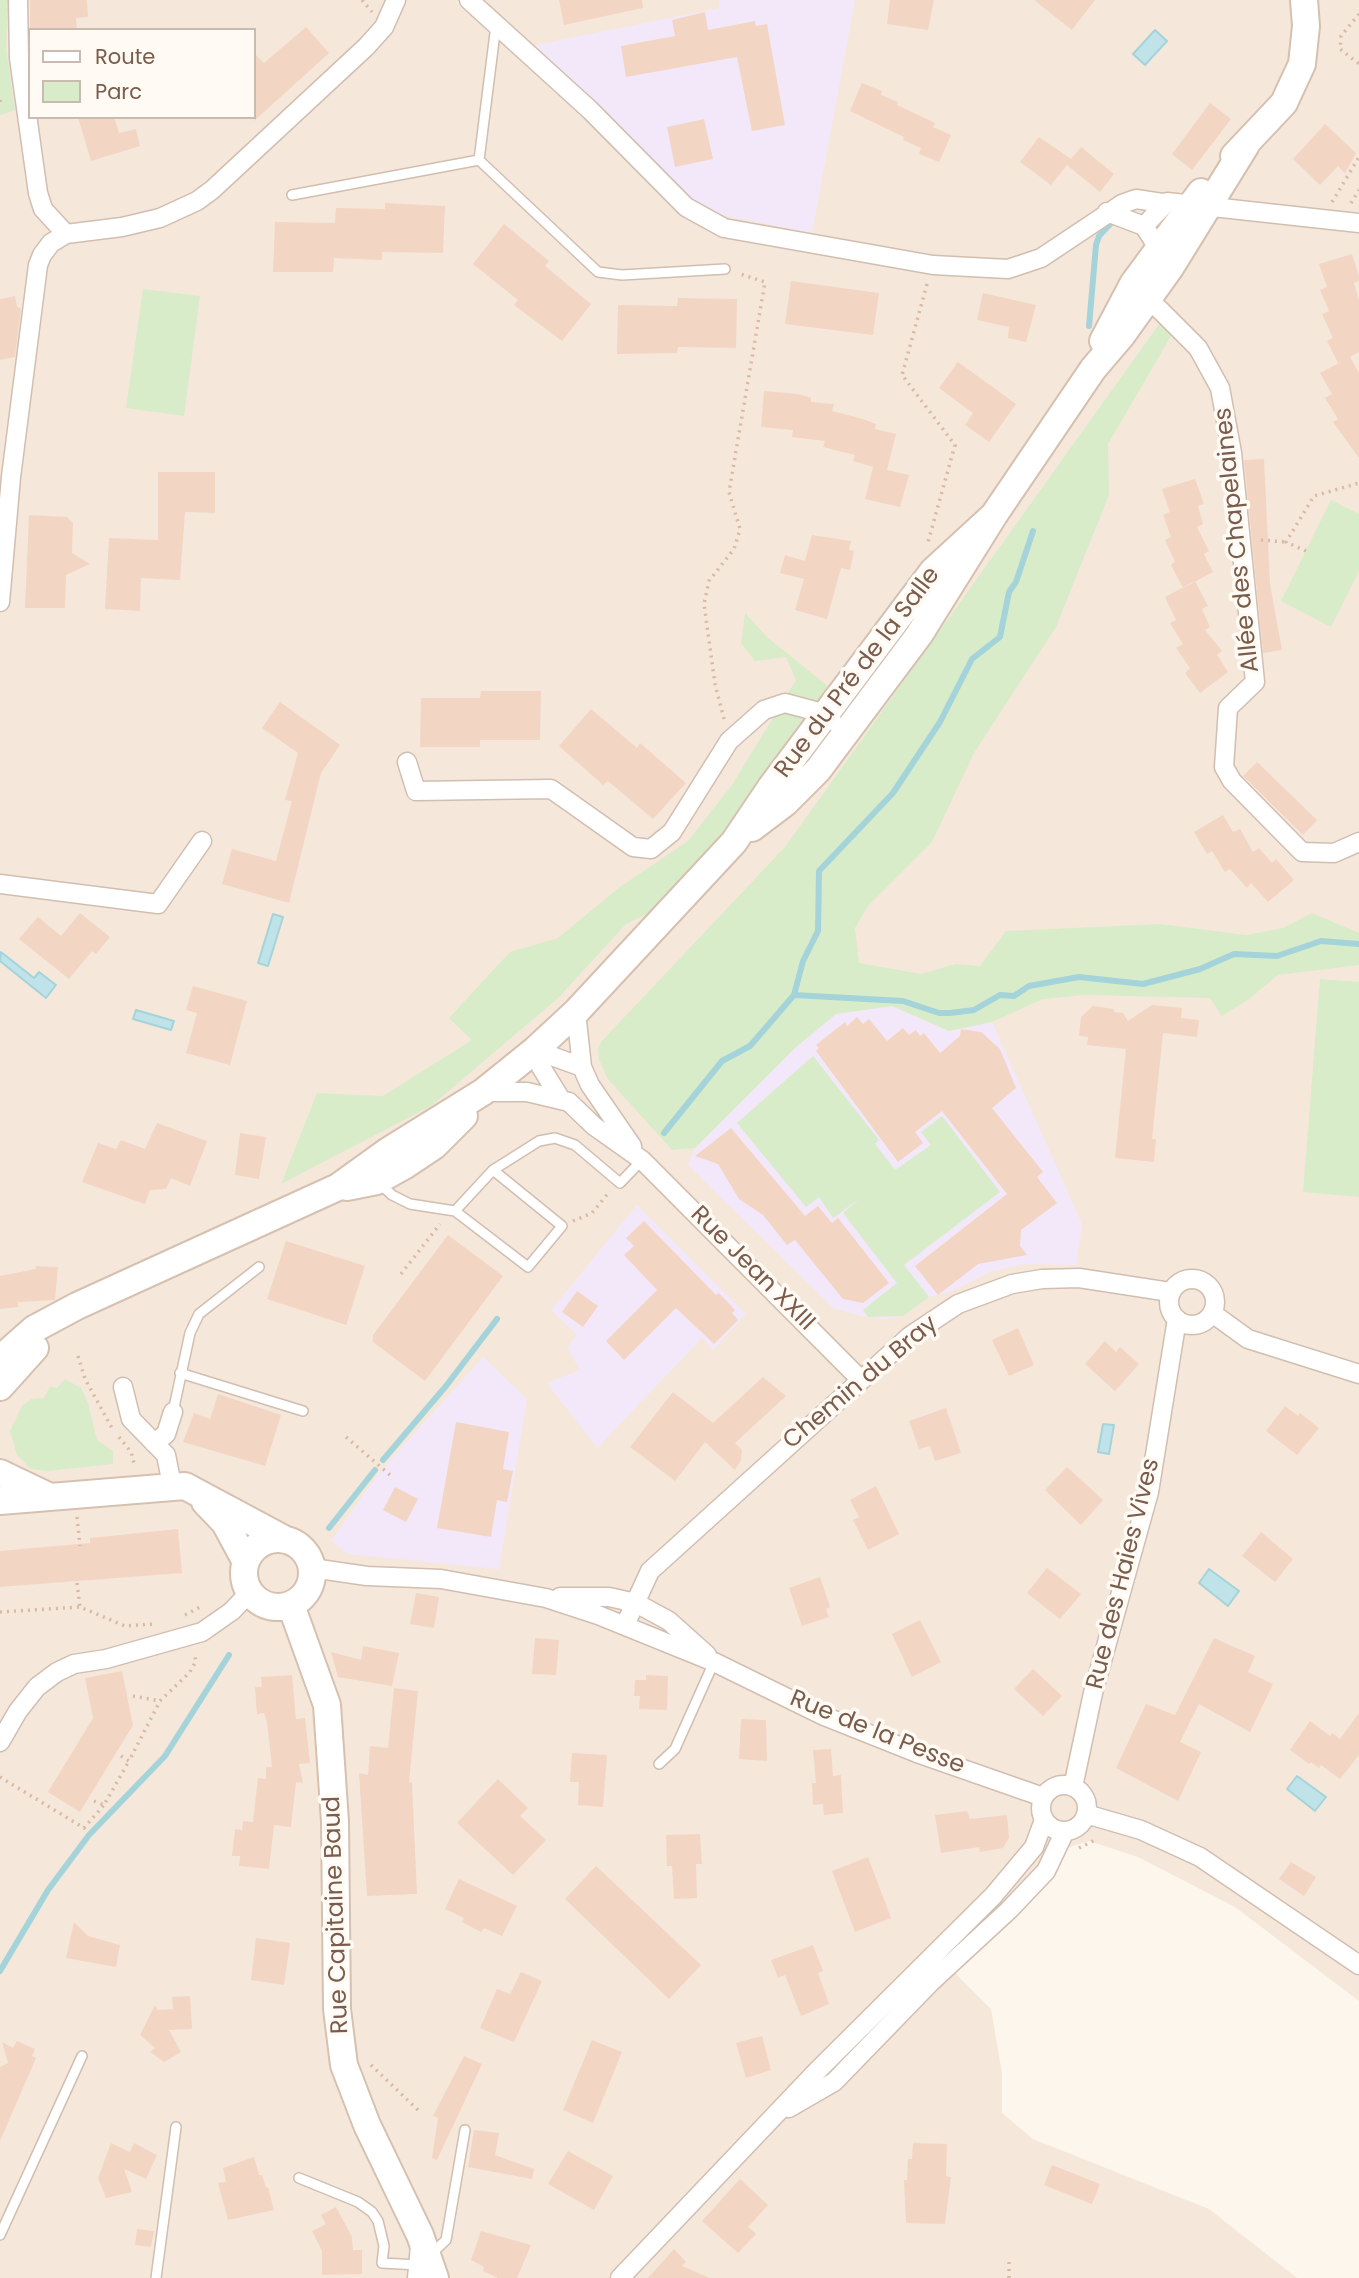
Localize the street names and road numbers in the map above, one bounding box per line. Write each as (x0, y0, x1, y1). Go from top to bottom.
street label: Allée des Chapelaines (1210, 406, 1266, 674)
street label: Rue du Pré de la Salle (769, 562, 947, 784)
street label: Rue Jean XXIII (684, 1201, 820, 1337)
street label: Chemin du Bray (778, 1310, 944, 1456)
street label: Rue des Haies Vives (1081, 1456, 1167, 1692)
street label: Rue de la Pesse (785, 1685, 969, 1781)
street label: Rue Capitaine Baud (318, 1795, 356, 2035)

